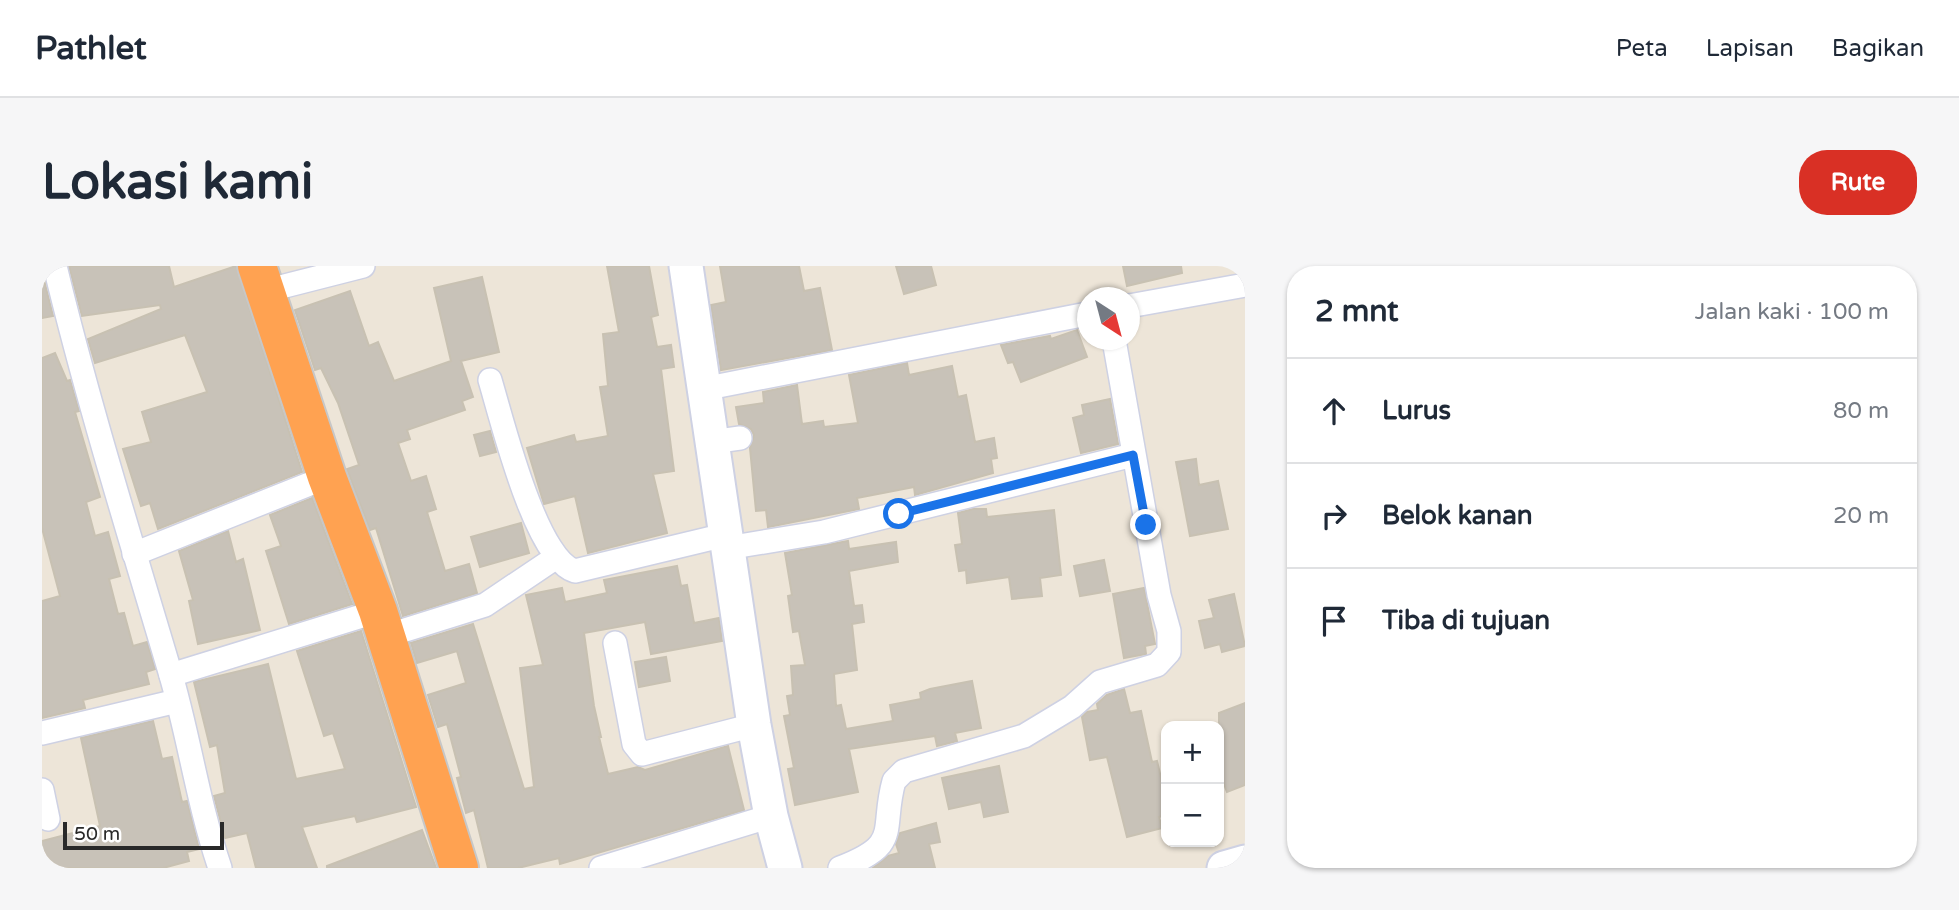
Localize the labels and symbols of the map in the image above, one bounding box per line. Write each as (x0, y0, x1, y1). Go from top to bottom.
north arrow (1077, 287, 1140, 350)
route start (883, 498, 914, 529)
route end (1130, 509, 1161, 540)
scale bar (63, 819, 224, 851)

